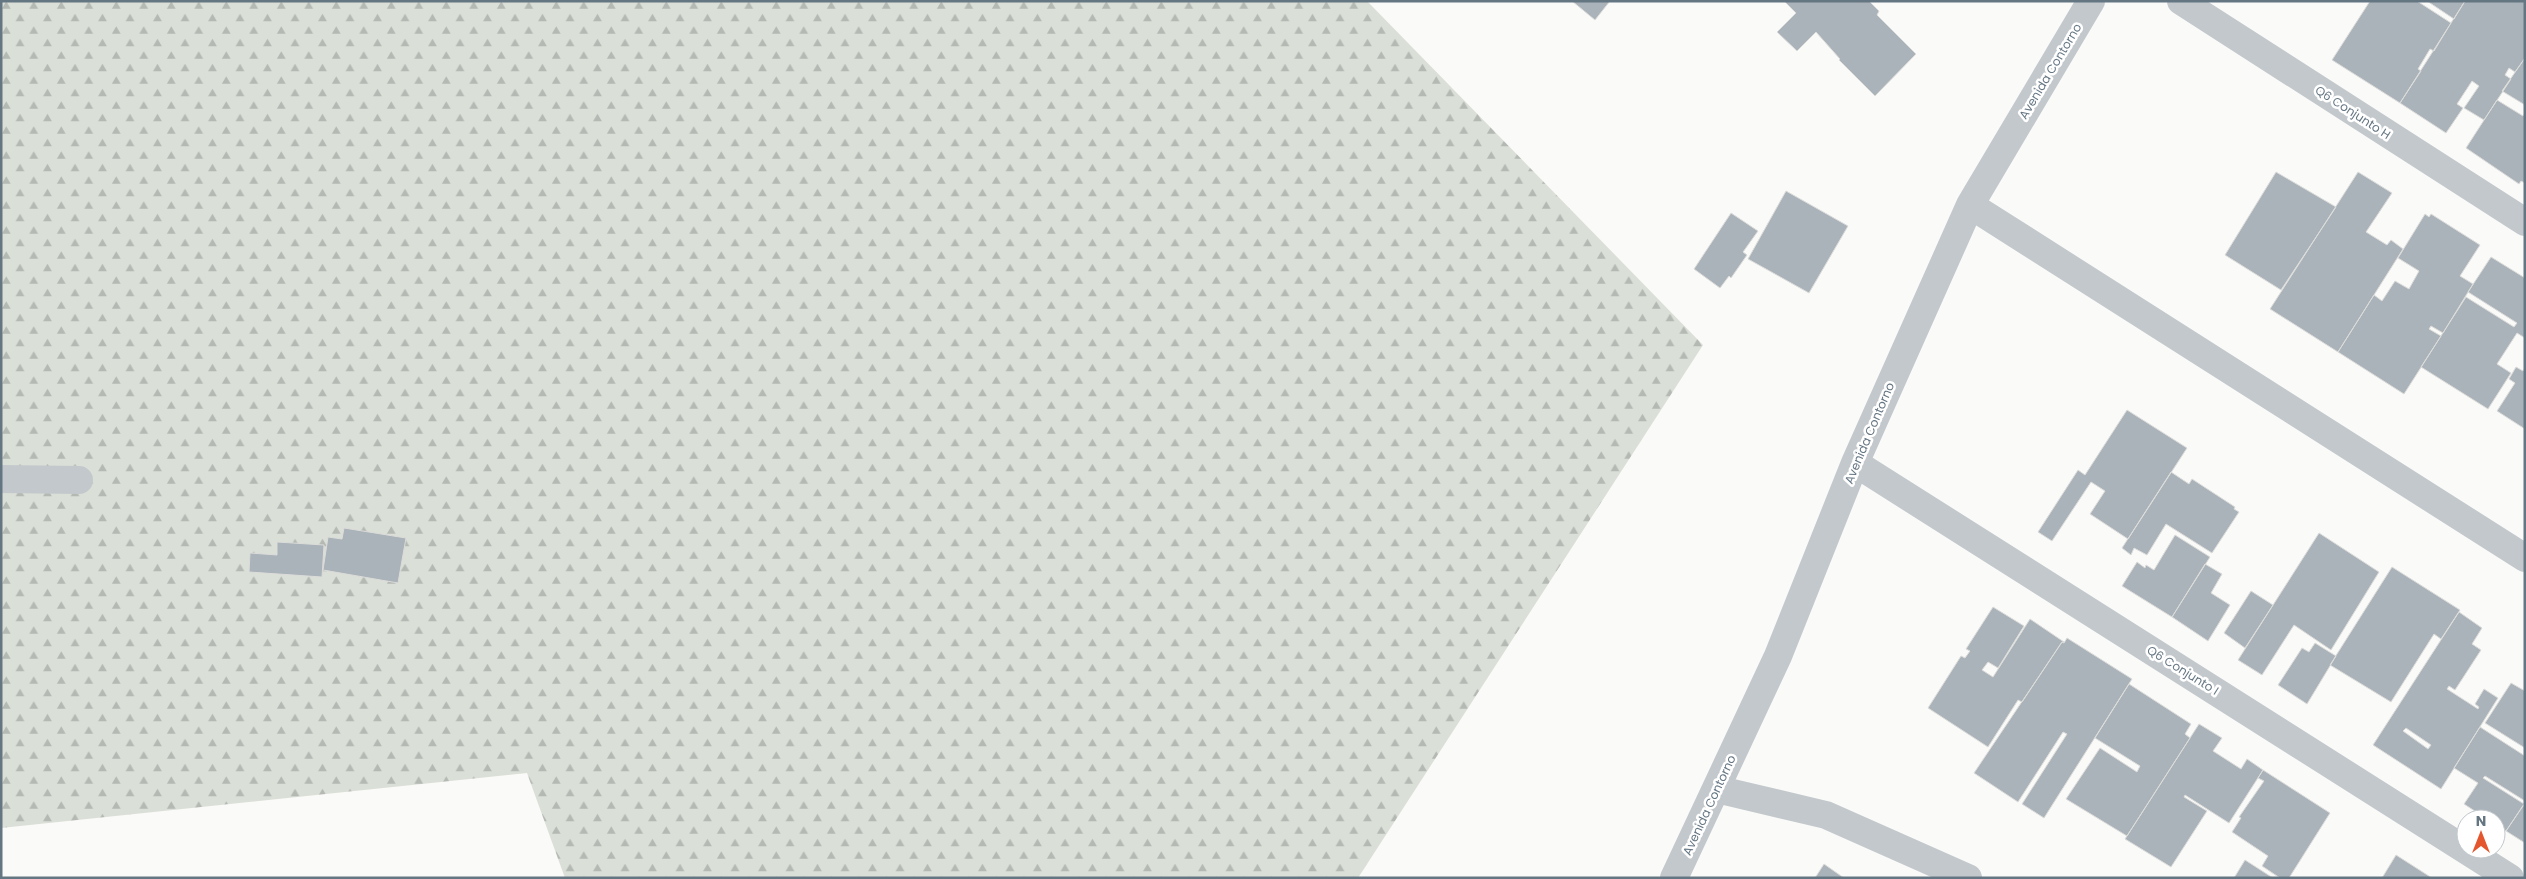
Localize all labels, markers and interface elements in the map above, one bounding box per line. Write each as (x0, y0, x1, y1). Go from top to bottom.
street label: Avenida Contorno (2015, 20, 2085, 122)
street label: Q6 Conjunto H (2312, 81, 2394, 143)
street label: Avenida Contorno (1840, 379, 1898, 486)
street label: Q6 Conjunto I (2144, 641, 2222, 699)
street label: Avenida Contorno (1678, 752, 1740, 858)
north arrow (2456, 809, 2506, 859)
text: N (2476, 811, 2486, 831)

